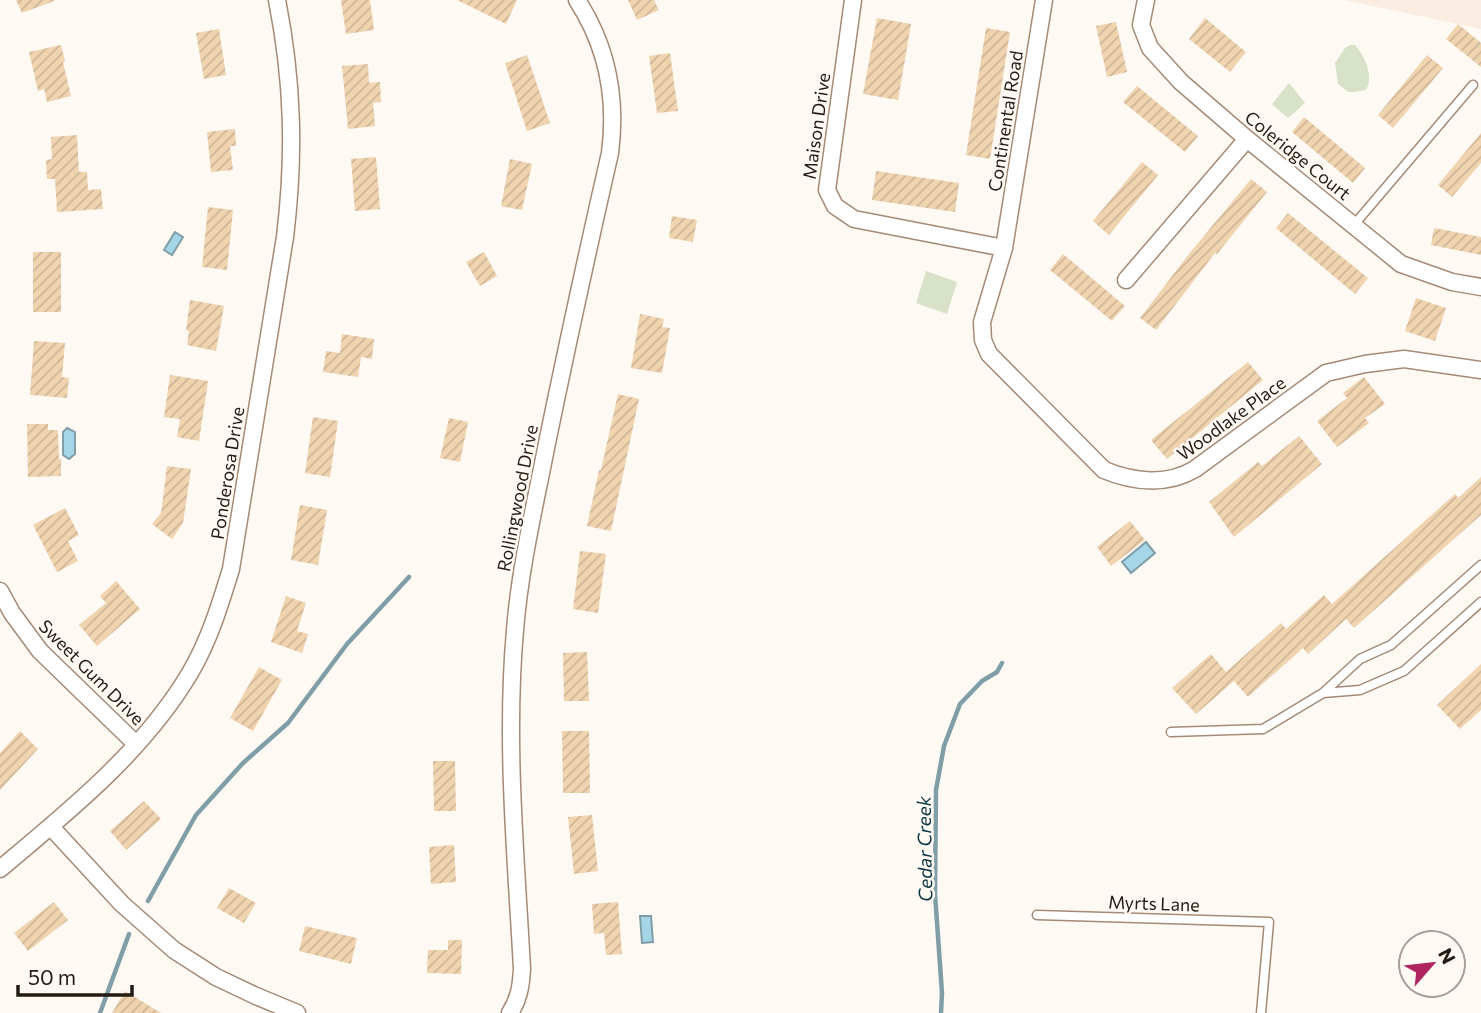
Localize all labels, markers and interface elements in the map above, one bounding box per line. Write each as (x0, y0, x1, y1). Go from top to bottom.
street label: Continental Road (983, 49, 1027, 193)
street label: Maison Drive (798, 71, 834, 181)
street label: Coleridge Court (1241, 106, 1355, 204)
street label: Woodlake Place (1172, 371, 1290, 465)
street label: Ponderosa Drive (206, 405, 248, 541)
street label: Rollingwood Drive (492, 423, 542, 573)
street label: Sweet Gum Drive (35, 615, 149, 729)
water label: Cedar Creek (912, 795, 936, 902)
street label: Myrts Lane (1108, 890, 1200, 916)
north arrow (1397, 929, 1467, 999)
text: N (1434, 944, 1461, 967)
scale bar (18, 954, 131, 998)
text: 50 m (28, 964, 76, 989)

